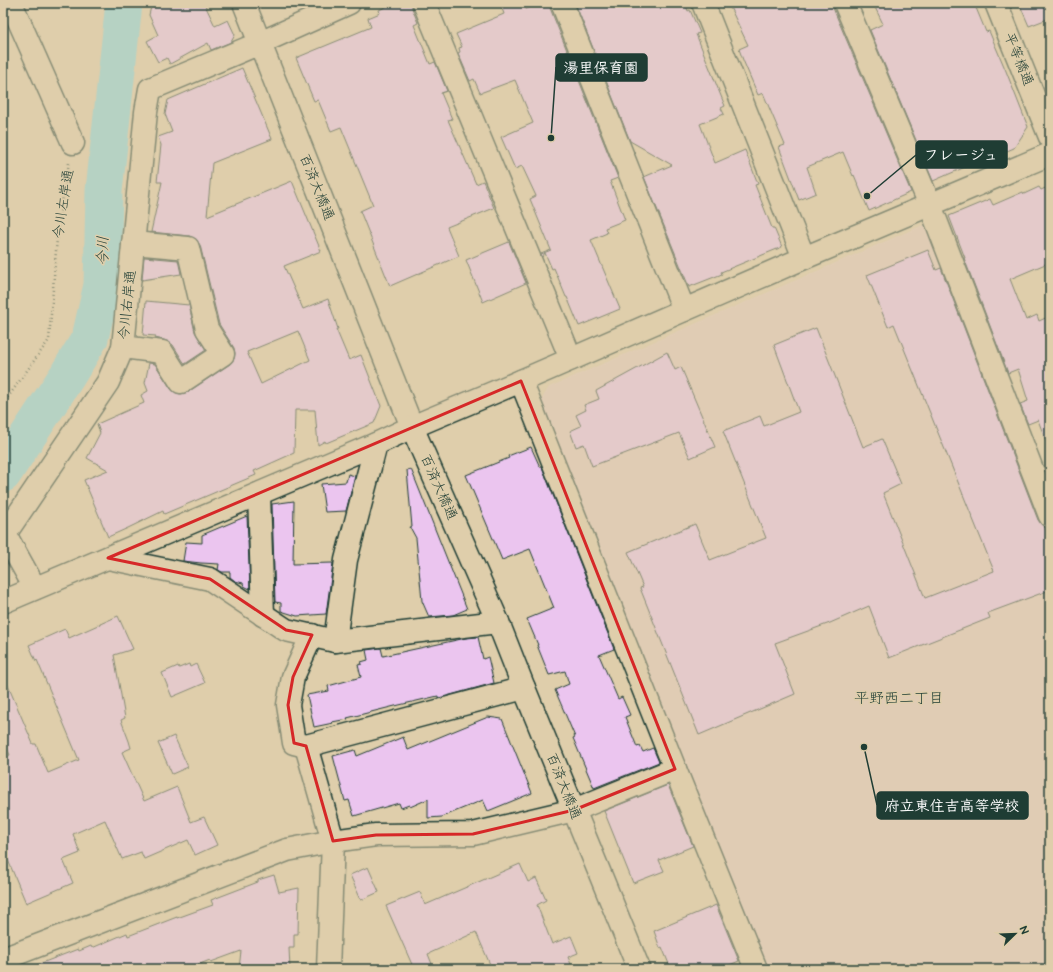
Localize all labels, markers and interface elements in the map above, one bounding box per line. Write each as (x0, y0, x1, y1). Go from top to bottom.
street label: 平等橋通 (1001, 30, 1037, 88)
callout: 湯里保育園 (556, 54, 647, 81)
text: 湯里保育園 (563, 59, 639, 78)
callout: フレージュ (916, 141, 1007, 168)
text: フレージュ (924, 146, 998, 165)
street label: 百済大橋通 (296, 151, 338, 223)
street label: 今川左岸通 (49, 168, 77, 240)
water label: 今川 (93, 236, 113, 266)
street label: 今川右岸通 (115, 269, 139, 341)
street label: 百済大橋通 (417, 452, 461, 522)
district label: 平野西二丁目 (854, 689, 944, 708)
street label: 百済大橋通 (543, 750, 585, 822)
callout: 府立東住吉高等学校 (877, 792, 1028, 819)
text: 府立東住吉高等学校 (884, 797, 1020, 816)
north arrow (995, 914, 1035, 954)
text: N (1016, 924, 1031, 937)

